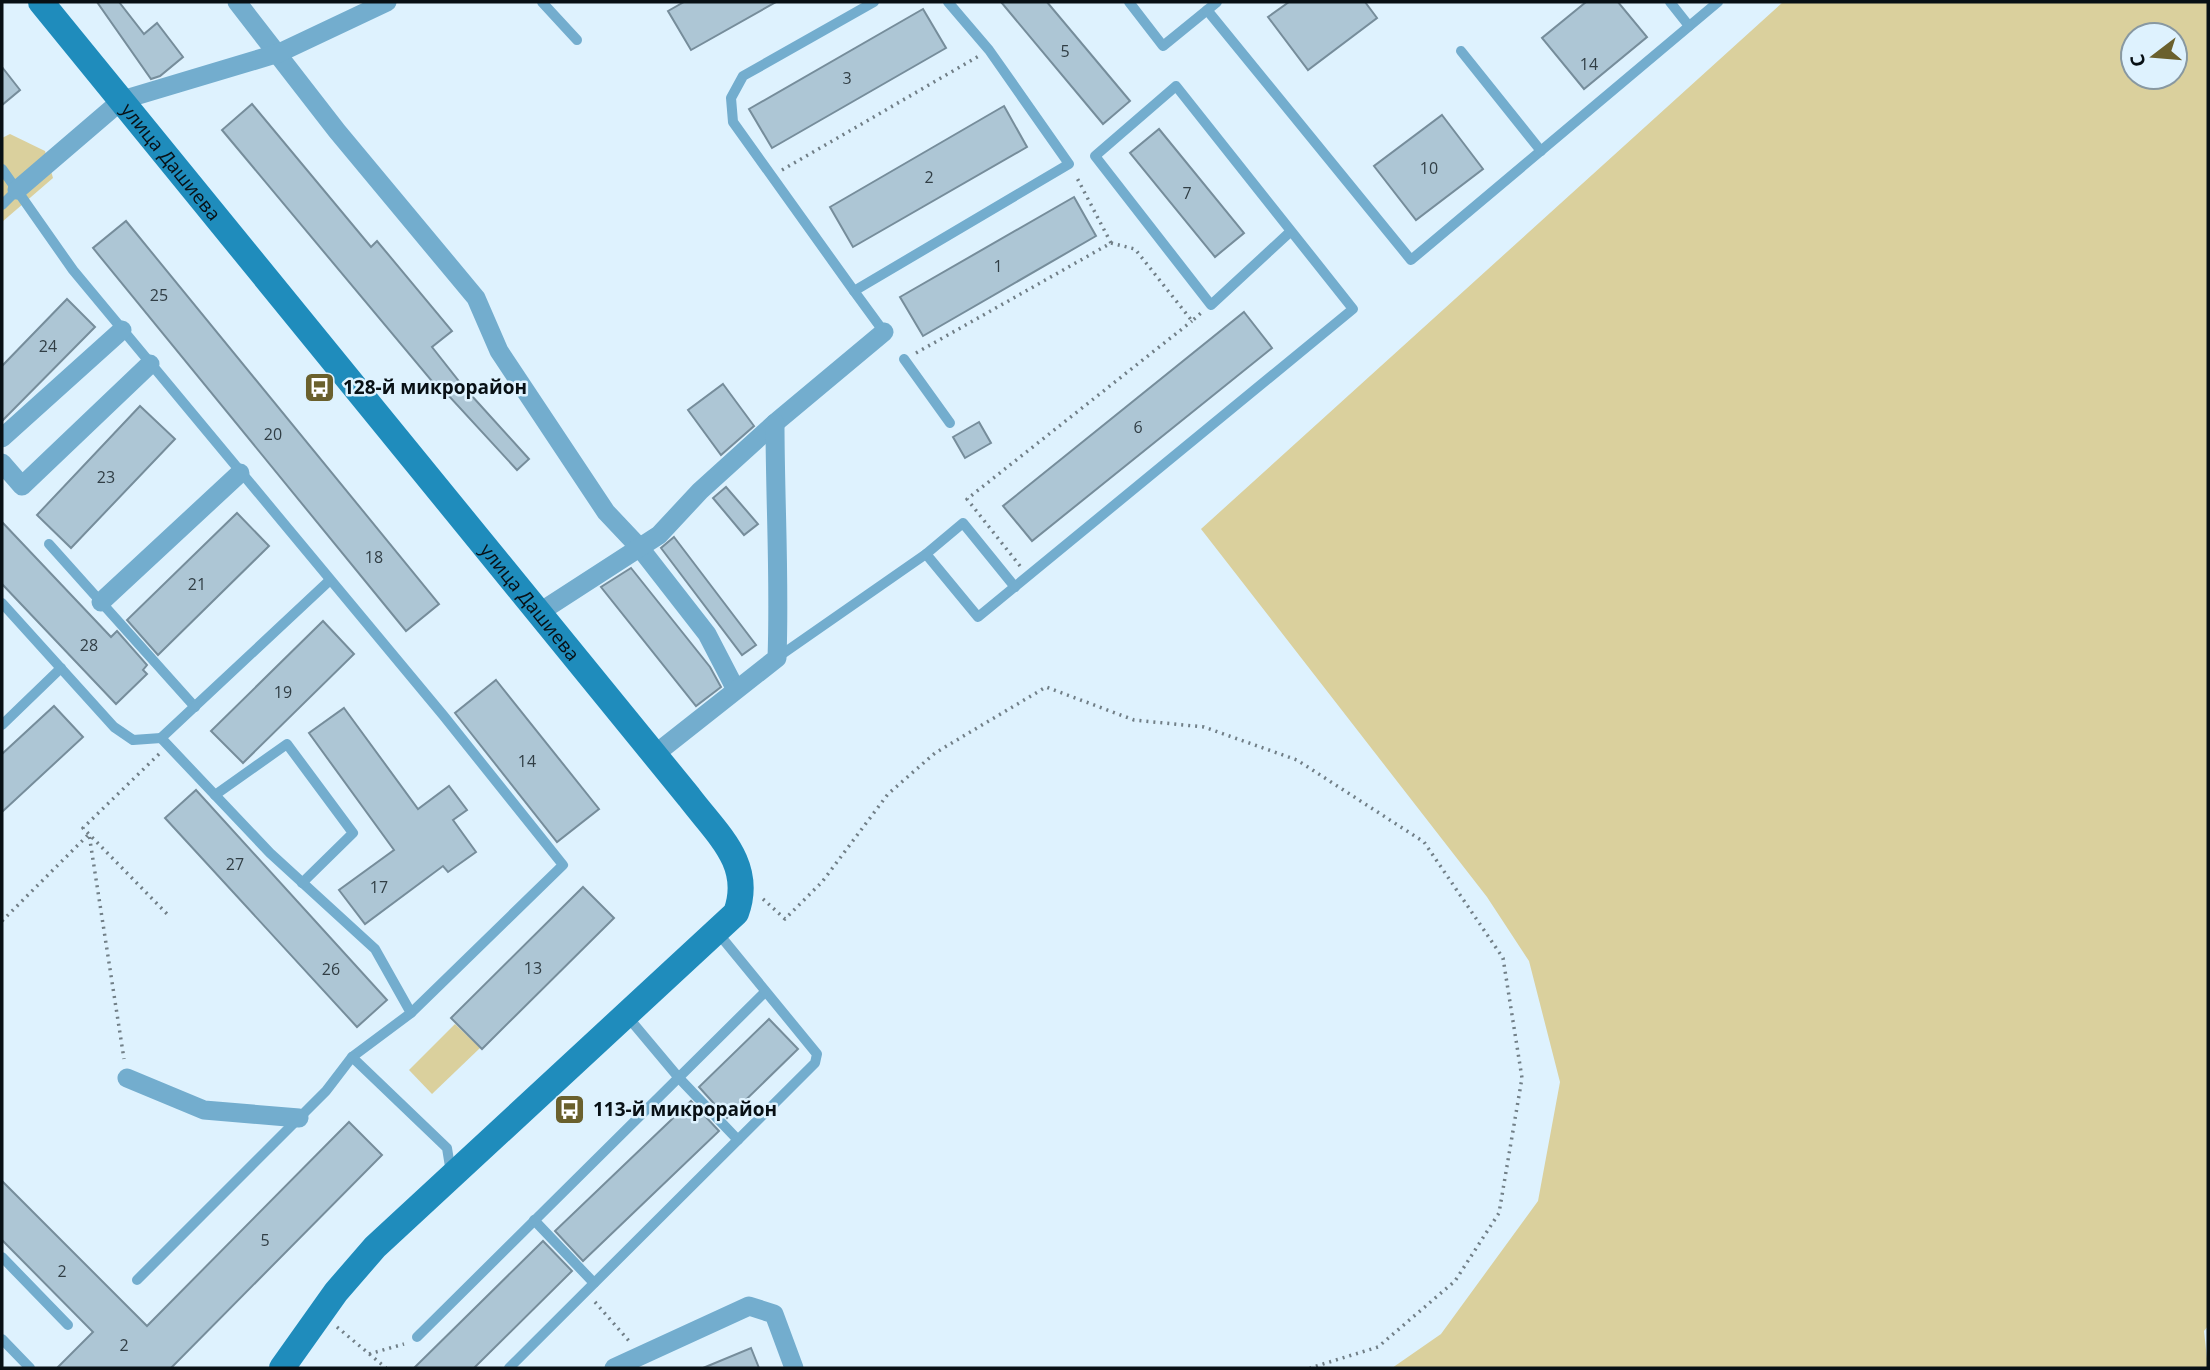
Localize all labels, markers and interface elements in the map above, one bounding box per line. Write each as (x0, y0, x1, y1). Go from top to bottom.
north arrow (2119, 21, 2189, 91)
house number: 5 (1060, 40, 1070, 62)
text: С (2123, 51, 2152, 70)
house number: 14 (1580, 53, 1598, 75)
house number: 3 (842, 67, 852, 89)
street label: улица Дашиева (115, 97, 227, 226)
house number: 10 (1420, 157, 1438, 179)
house number: 2 (924, 166, 934, 188)
house number: 7 (1182, 182, 1192, 204)
house number: 1 (993, 255, 1003, 277)
house number: 25 (150, 284, 168, 306)
house number: 24 (39, 335, 57, 357)
bus stop icon: 128-й микрорайон (303, 370, 337, 404)
place label: 128-й микрорайон (343, 374, 527, 400)
house number: 6 (1133, 416, 1143, 438)
house number: 20 (264, 423, 282, 445)
house number: 23 (97, 466, 115, 488)
street label: улица Дашиева (474, 538, 586, 666)
house number: 18 (365, 546, 383, 568)
house number: 21 (188, 573, 206, 595)
house number: 28 (80, 634, 98, 656)
house number: 19 (274, 681, 292, 703)
house number: 14 (518, 750, 536, 772)
house number: 27 (226, 853, 244, 875)
house number: 17 (370, 876, 388, 898)
house number: 13 (524, 957, 542, 979)
house number: 26 (322, 958, 340, 980)
bus stop icon: 113-й микрорайон (553, 1092, 587, 1126)
place label: 113-й микрорайон (593, 1096, 777, 1122)
house number: 5 (260, 1229, 270, 1251)
house number: 2 (57, 1260, 67, 1282)
house number: 2 (119, 1334, 129, 1356)

